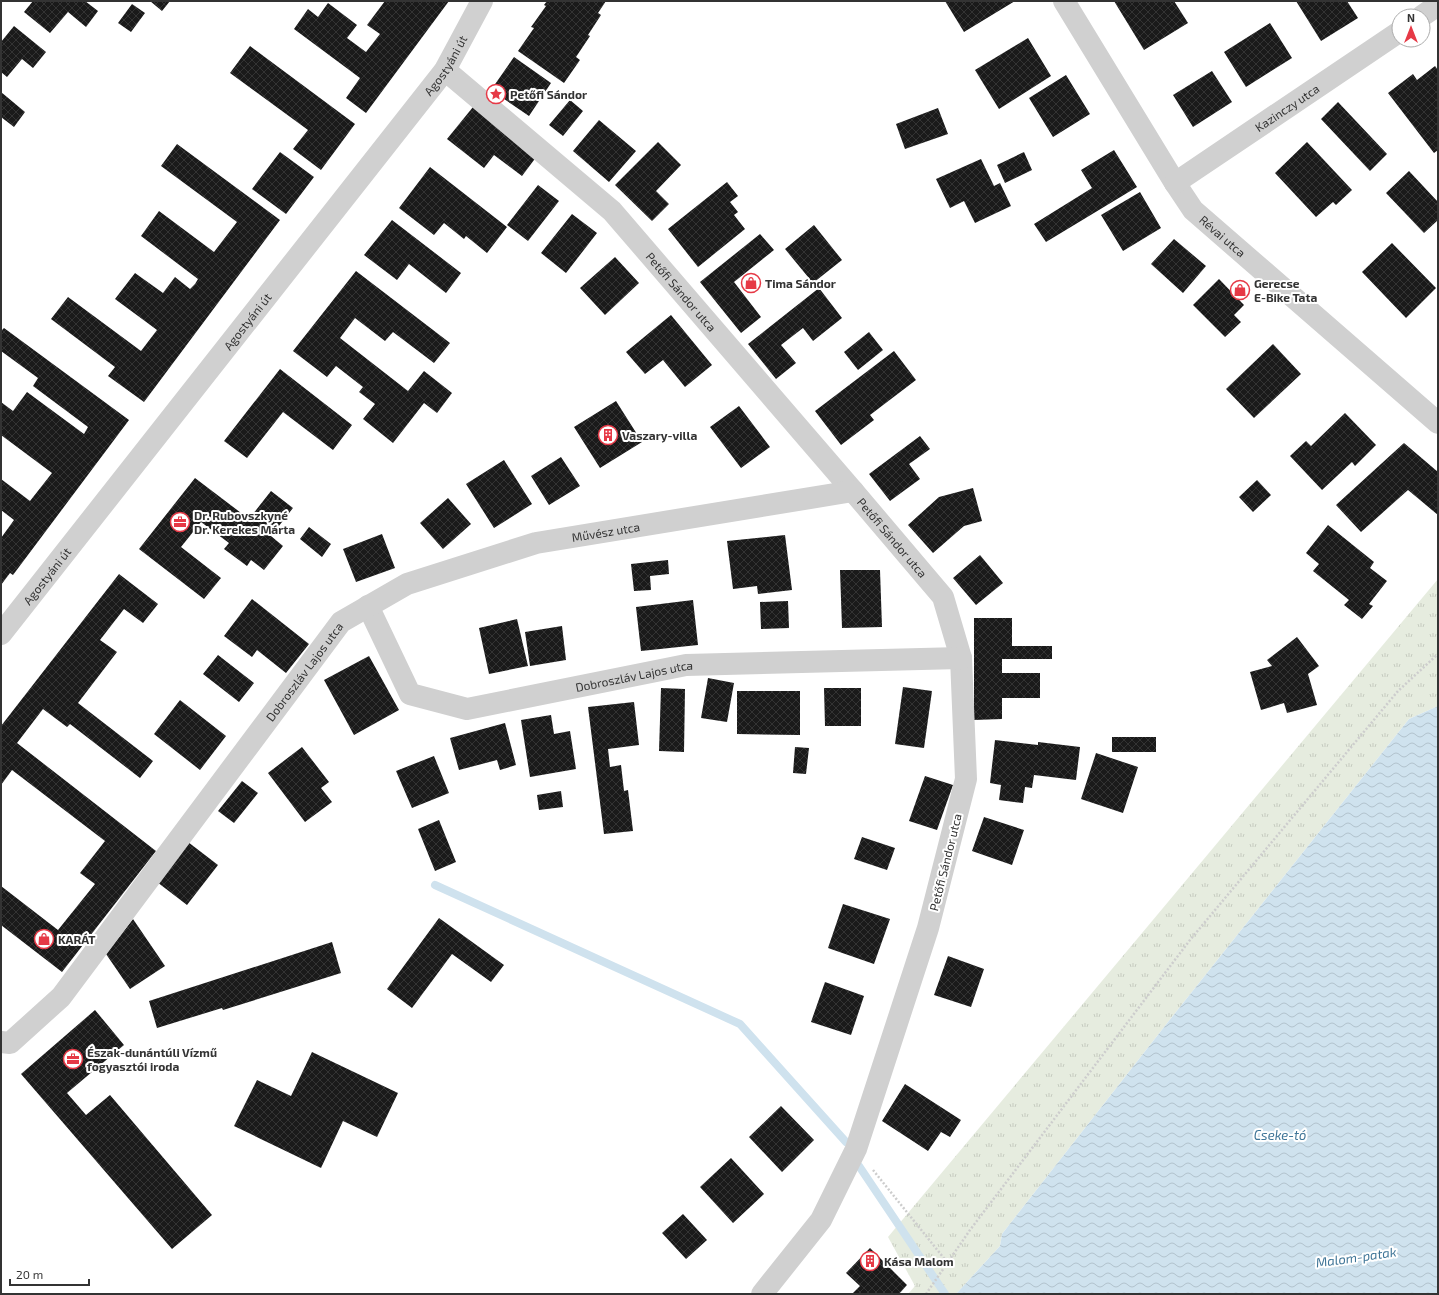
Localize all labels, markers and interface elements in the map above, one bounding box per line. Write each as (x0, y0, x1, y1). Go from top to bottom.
north arrow (1391, 8, 1431, 48)
text: N (1407, 11, 1415, 24)
street label: Agostyáni út (421, 32, 470, 98)
street label: Kazinczy utca (1252, 81, 1322, 134)
place icon: Petőfi Sándor (485, 83, 507, 105)
place label: Petőfi Sándor (510, 87, 587, 101)
street label: Révai utca (1197, 212, 1249, 260)
street label: Petőfi Sándor utca (644, 249, 719, 334)
shop icon: Tima Sándor (740, 272, 762, 294)
place label: Tima Sándor (765, 276, 836, 290)
place label: Gerecse E-Bike Tata (1254, 276, 1317, 304)
shop icon: Gerecse E-Bike Tata (1229, 279, 1251, 301)
street label: Agostyáni út (220, 290, 274, 353)
building icon: Vaszary-villa (597, 424, 619, 446)
place label: Vaszary-villa (622, 428, 697, 443)
street label: Petőfi Sándor utca (855, 495, 930, 580)
place label: Dr. Rubovszkyné Dr. Kerekes Márta (194, 508, 295, 536)
office icon: Dr. Rubovszkyné Dr. Kerekes Márta (169, 511, 191, 533)
street label: Művész utca (571, 519, 641, 544)
street label: Agostyáni út (20, 544, 74, 607)
street label: Dobroszláv Lajos utca (263, 619, 345, 724)
street label: Dobroszláv Lajos utca (574, 658, 693, 694)
street label: Petőfi Sándor utca (926, 812, 964, 912)
shop icon: KARÁT (33, 928, 55, 950)
place label: KARÁT (58, 932, 96, 946)
place label: Észak-dunántúli Vízmű fogyasztói iroda (87, 1045, 217, 1074)
office icon: Észak-dunántúli Vízmű fogyasztói iroda (62, 1048, 84, 1070)
water label: Cseke-tó (1254, 1127, 1306, 1143)
water label: Malom-patak (1315, 1243, 1398, 1271)
building icon: Kása Malom (859, 1250, 881, 1272)
place label: Kása Malom (884, 1254, 954, 1268)
scale bar (10, 1261, 89, 1287)
text: 20 m (16, 1267, 43, 1281)

